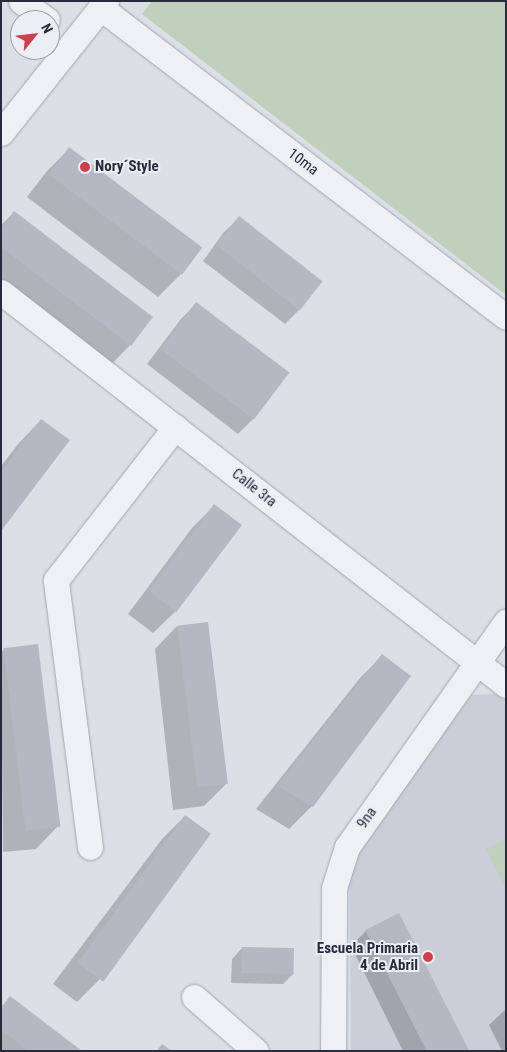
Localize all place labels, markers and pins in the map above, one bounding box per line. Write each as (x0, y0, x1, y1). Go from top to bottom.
place label: Nory´Style (95, 158, 159, 176)
marker: Nory´Style (79, 161, 91, 173)
place label: Escuela Primaria 4 de Abril (317, 939, 418, 974)
marker: Escuela Primaria 4 de Abril (422, 951, 434, 963)

